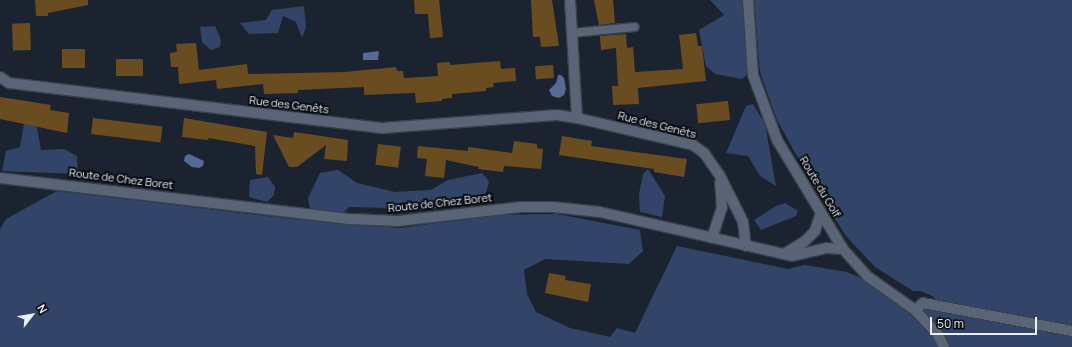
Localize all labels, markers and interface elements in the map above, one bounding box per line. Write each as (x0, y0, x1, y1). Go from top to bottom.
street label: Rue des Genêts (248, 94, 330, 116)
street label: Rue des Genêts (617, 109, 697, 141)
street label: Route du Golf (797, 154, 843, 220)
street label: Route de Chez Boret (68, 166, 174, 192)
street label: Route de Chez Boret (387, 191, 493, 215)
north arrow (12, 295, 52, 335)
text: N (34, 301, 51, 316)
scale bar (932, 309, 1039, 335)
text: 50 m (937, 315, 964, 332)

